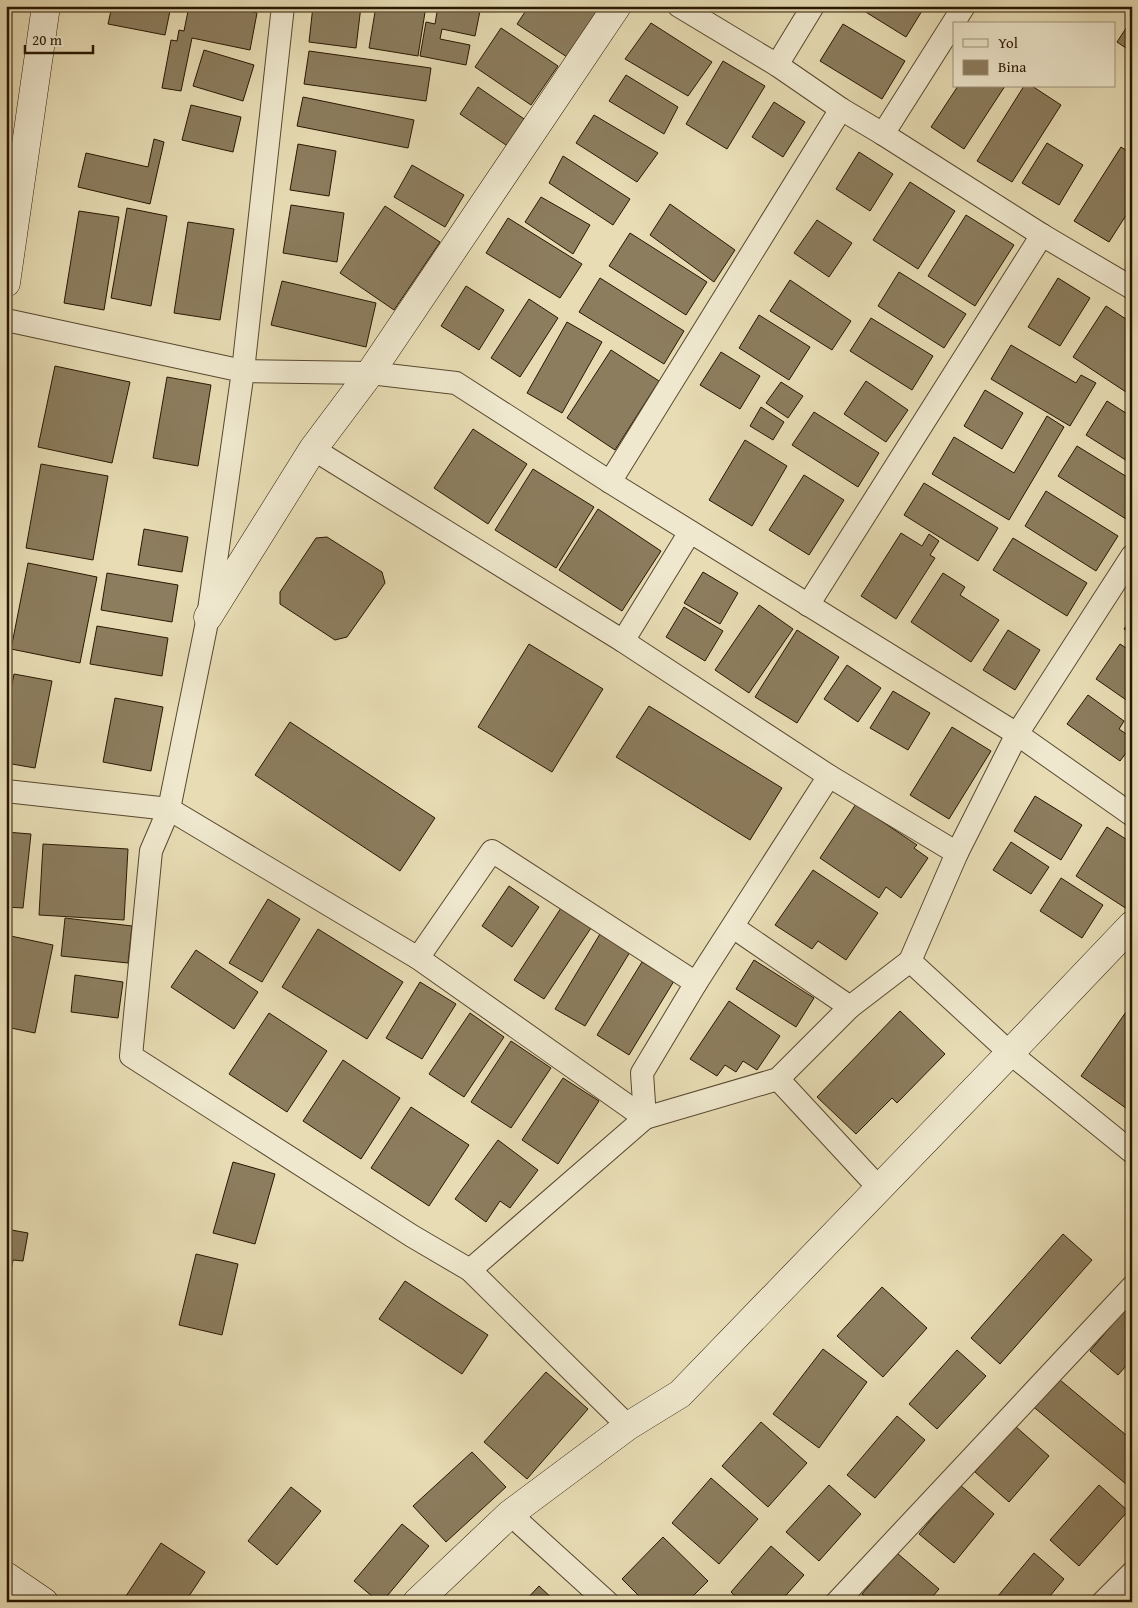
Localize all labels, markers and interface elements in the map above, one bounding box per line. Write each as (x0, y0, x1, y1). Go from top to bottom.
scale bar (25, 22, 92, 54)
legend (953, 22, 1116, 88)
text: 20 m (32, 29, 63, 50)
text: Yol (998, 32, 1018, 53)
text: Bina (998, 56, 1026, 77)

